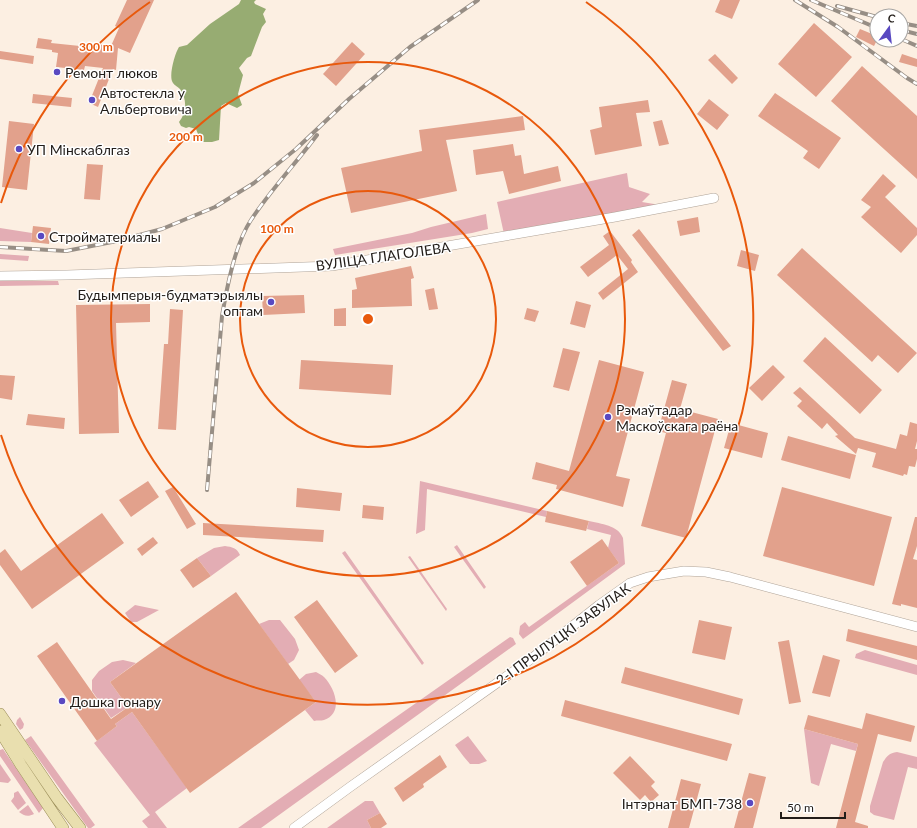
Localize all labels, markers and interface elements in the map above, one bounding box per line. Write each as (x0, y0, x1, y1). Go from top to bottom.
north arrow (869, 8, 909, 48)
text: С (887, 11, 898, 25)
text: 300 m (79, 39, 113, 54)
place label: Ремонт люков (65, 64, 158, 81)
marker: Ремонт люков (52, 67, 62, 77)
place label: Автостекла у Альбертовича (100, 84, 192, 117)
marker: Автостекла у Альбертовича (87, 95, 97, 105)
text: 200 m (169, 129, 203, 144)
place label: УП Мінскаблгаз (27, 141, 130, 158)
marker: УП Мінскаблгаз (14, 144, 24, 154)
text: 100 m (260, 221, 294, 236)
place label: Стройматериалы (49, 228, 161, 245)
marker: Стройматериалы (36, 231, 46, 241)
street label: ВУЛІЦА ГЛАГОЛЕВА (315, 238, 452, 274)
place label: Будымперыя-будматэрыялы оптам (77, 286, 263, 319)
marker: Будымперыя-будматэрыялы оптам (266, 297, 276, 307)
centre of rings (361, 312, 375, 326)
place label: Рэмаўтадар Маскоўскага раёна (616, 401, 738, 434)
marker: Рэмаўтадар Маскоўскага раёна (603, 412, 613, 422)
street label: 2-І ПРЫЛУЦКІ ЗАВУЛАК (492, 579, 634, 689)
place label: Дошка гонару (70, 693, 162, 710)
marker: Дошка гонару (57, 696, 67, 706)
scale bar (781, 794, 845, 820)
place label: Інтэрнат БМП-738 (622, 795, 742, 812)
marker: Інтэрнат БМП-738 (745, 798, 755, 808)
text: 50 m (787, 800, 814, 815)

